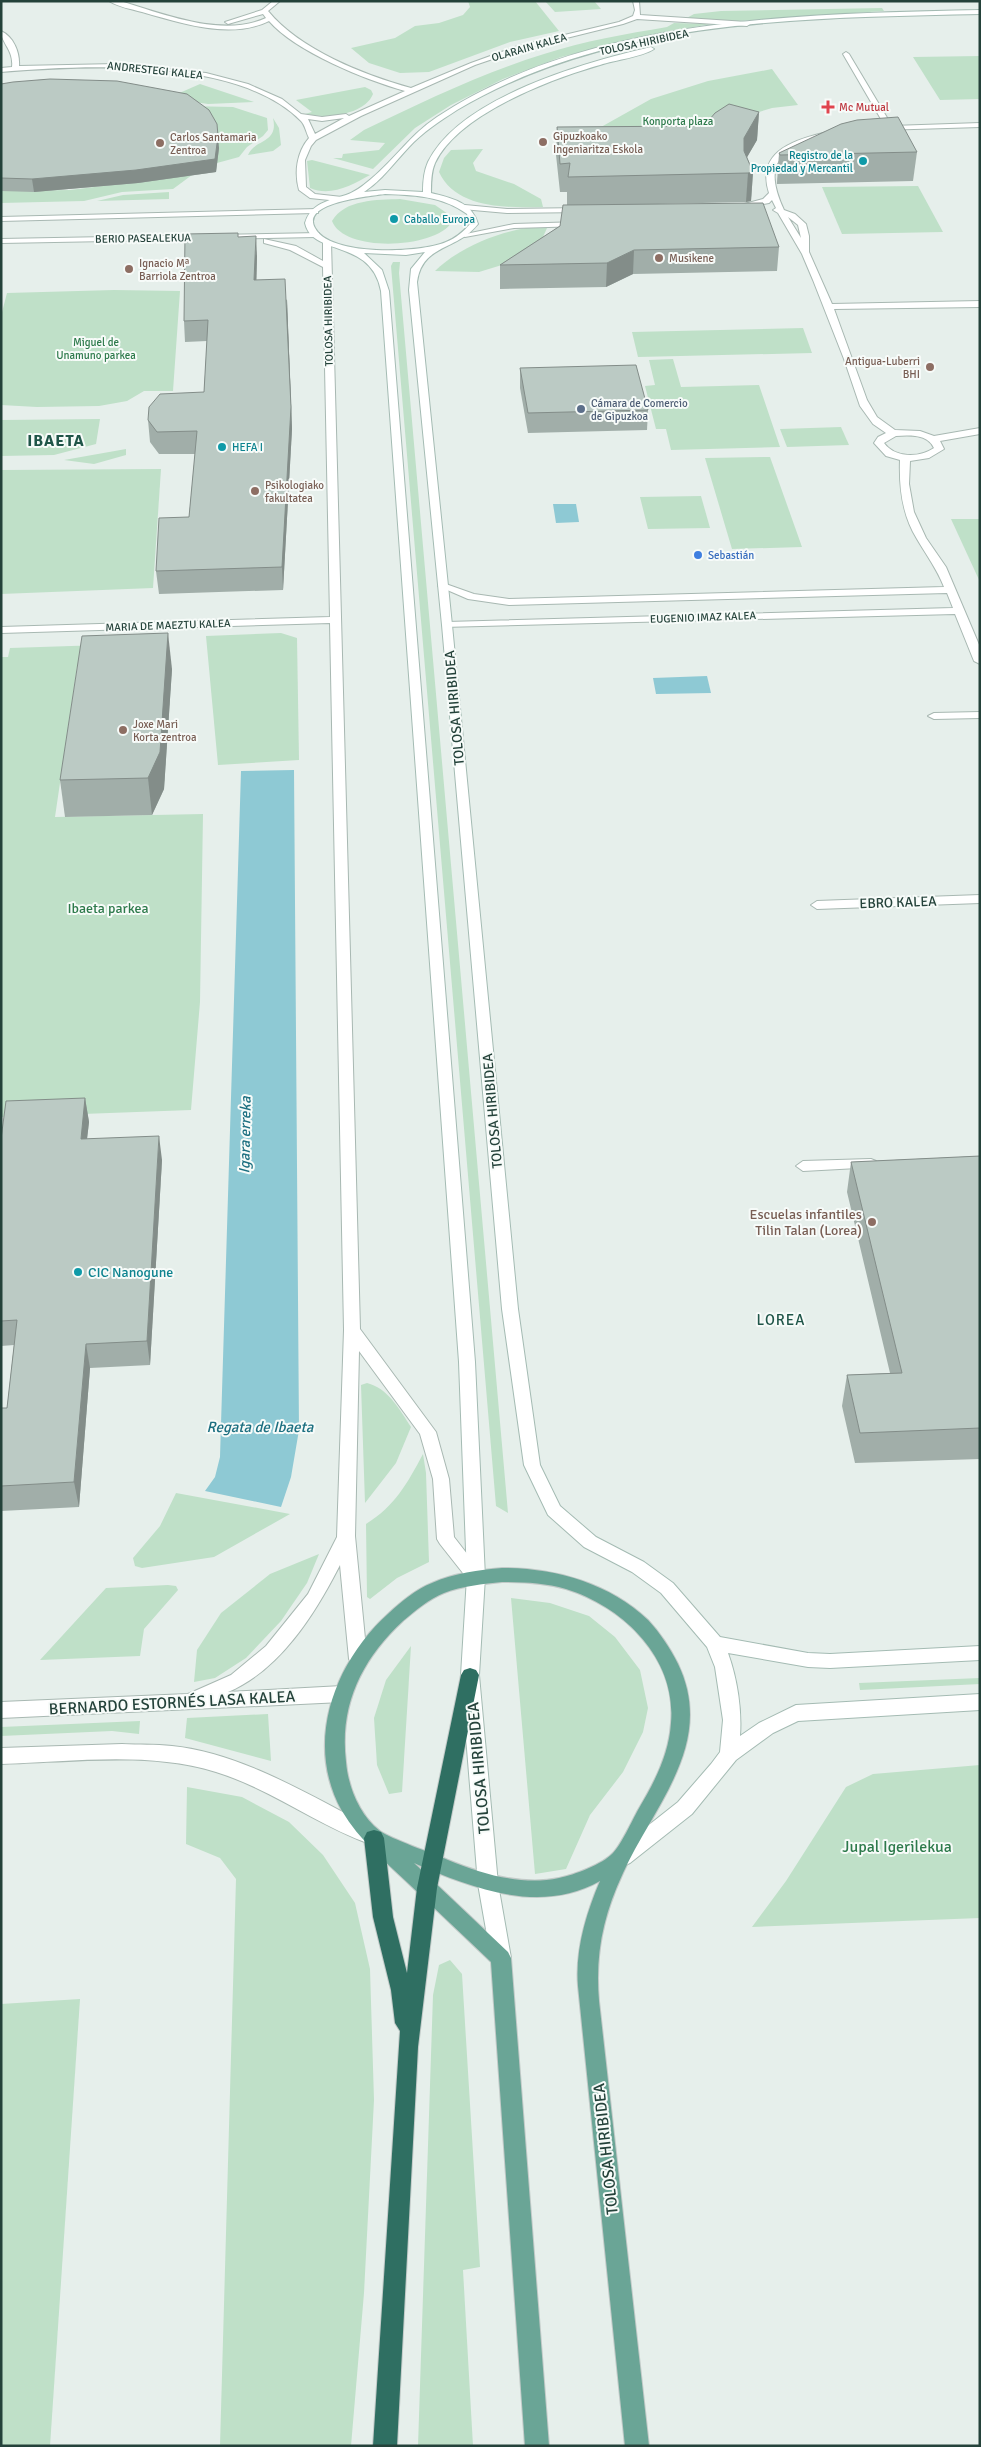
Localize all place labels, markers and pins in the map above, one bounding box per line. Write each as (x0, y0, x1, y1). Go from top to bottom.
marker: Mc Mutual (821, 100, 835, 114)
place label: Mc Mutual (839, 101, 889, 114)
place label: Gipuzkoako Ingeniaritza Eskola (553, 130, 643, 156)
place label: Carlos Santamaria Zentroa (170, 131, 257, 157)
marker: Gipuzkoako Ingeniaritza Eskola (537, 136, 549, 148)
marker: Carlos Santamaria Zentroa (154, 137, 166, 149)
place label: Registro de la Propiedad y Mercantil (751, 149, 853, 175)
marker: Registro de la Propiedad y Mercantil (857, 155, 869, 167)
marker: Caballo Europa (388, 213, 400, 225)
place label: Caballo Europa (404, 213, 475, 226)
marker: Musikene (653, 252, 665, 264)
place label: Musikene (669, 252, 714, 265)
place label: Ignacio Mª Barriola Zentroa (139, 257, 216, 283)
marker: Ignacio Mª Barriola Zentroa (123, 263, 135, 275)
place label: Antigua-Luberri BHI (845, 355, 920, 381)
marker: Antigua-Luberri BHI (924, 361, 936, 373)
place label: Cámara de Comercio de Gipuzkoa (591, 397, 688, 423)
marker: Cámara de Comercio de Gipuzkoa (575, 403, 587, 415)
marker: HEFA I (216, 441, 228, 453)
place label: HEFA I (232, 441, 263, 454)
place label: Psikologiako fakultatea (265, 479, 324, 505)
marker: Psikologiako fakultatea (249, 485, 261, 497)
marker: Sebastián (692, 549, 704, 561)
place label: Sebastián (708, 549, 754, 562)
place label: Joxe Mari Korta zentroa (133, 718, 197, 744)
marker: Joxe Mari Korta zentroa (117, 724, 129, 736)
place label: Escuelas infantiles Tilin Talan (Lorea) (750, 1206, 862, 1239)
marker: Escuelas infantiles Tilin Talan (Lorea) (866, 1216, 878, 1228)
place label: CIC Nanogune (88, 1264, 173, 1281)
marker: CIC Nanogune (72, 1266, 84, 1278)

